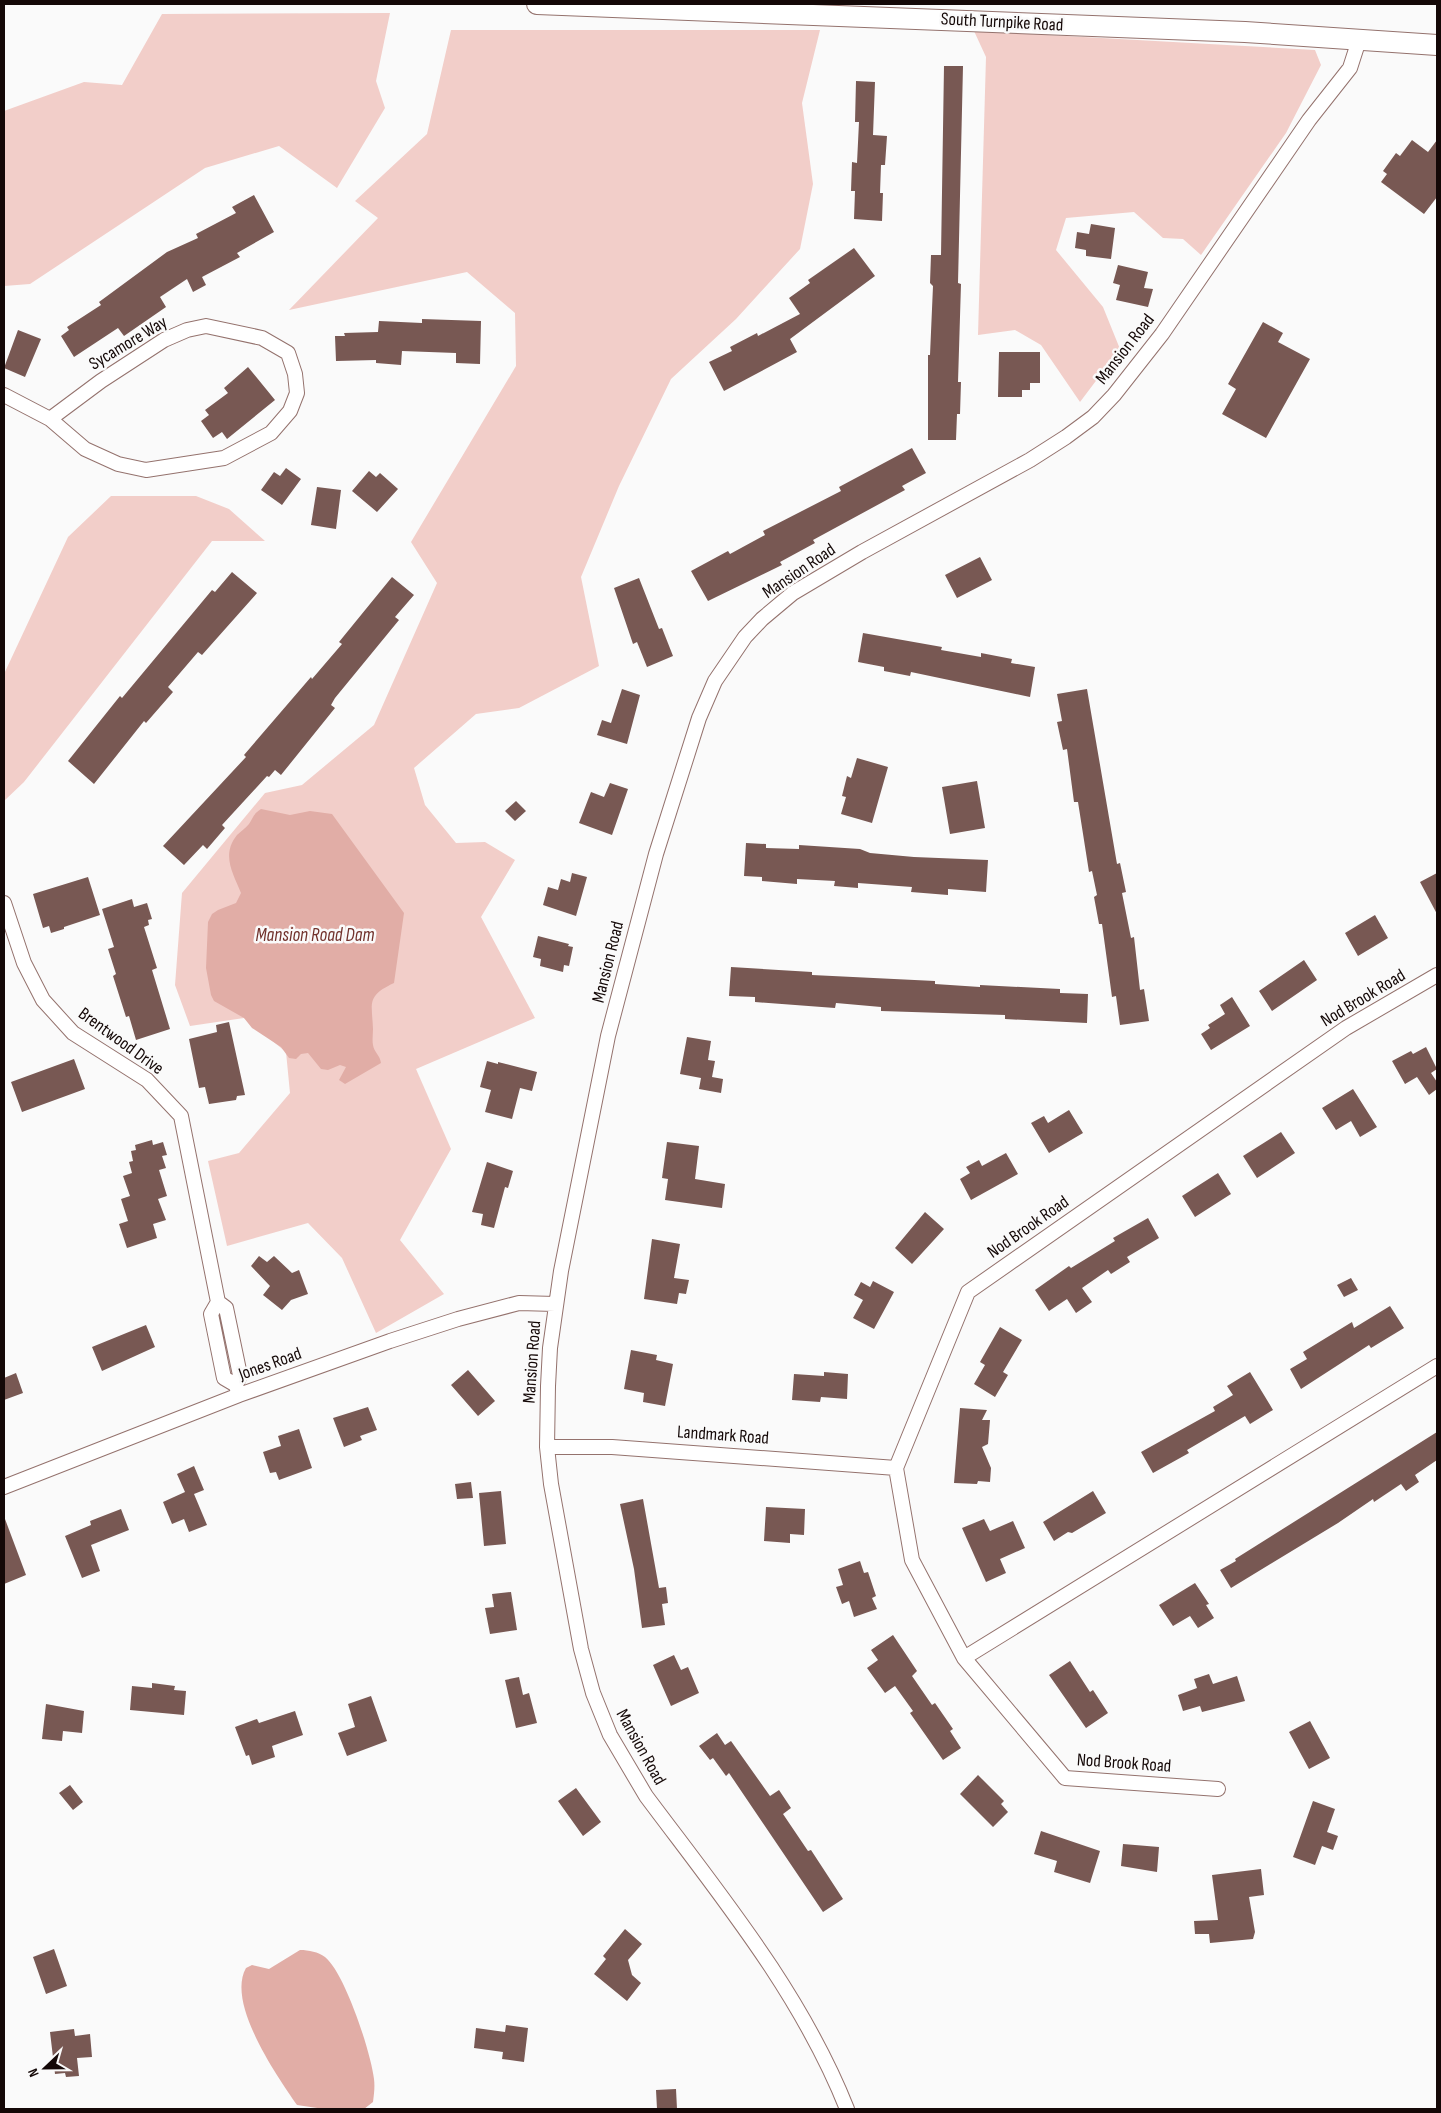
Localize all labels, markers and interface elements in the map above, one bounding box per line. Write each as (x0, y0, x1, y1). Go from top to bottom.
street label: South Turnpike Road (940, 8, 1064, 36)
street label: Mansion Road (1091, 310, 1159, 388)
street label: Sycamore Way (85, 311, 171, 374)
street label: Mansion Road (759, 539, 839, 603)
street label: Mansion Road (588, 919, 628, 1005)
water label: Mansion Road Dam (256, 924, 374, 947)
street label: Nod Brook Road (1317, 965, 1409, 1031)
street label: Brentwood Drive (74, 1003, 168, 1079)
street label: Nod Brook Road (983, 1191, 1073, 1263)
street label: Mansion Road (519, 1320, 545, 1404)
street label: Jones Road (235, 1343, 304, 1385)
street label: Landmark Road (676, 1421, 770, 1449)
street label: Mansion Road (612, 1706, 670, 1788)
street label: Nod Brook Road (1076, 1749, 1172, 1777)
north arrow (20, 2043, 70, 2093)
text: N (24, 2066, 43, 2079)

